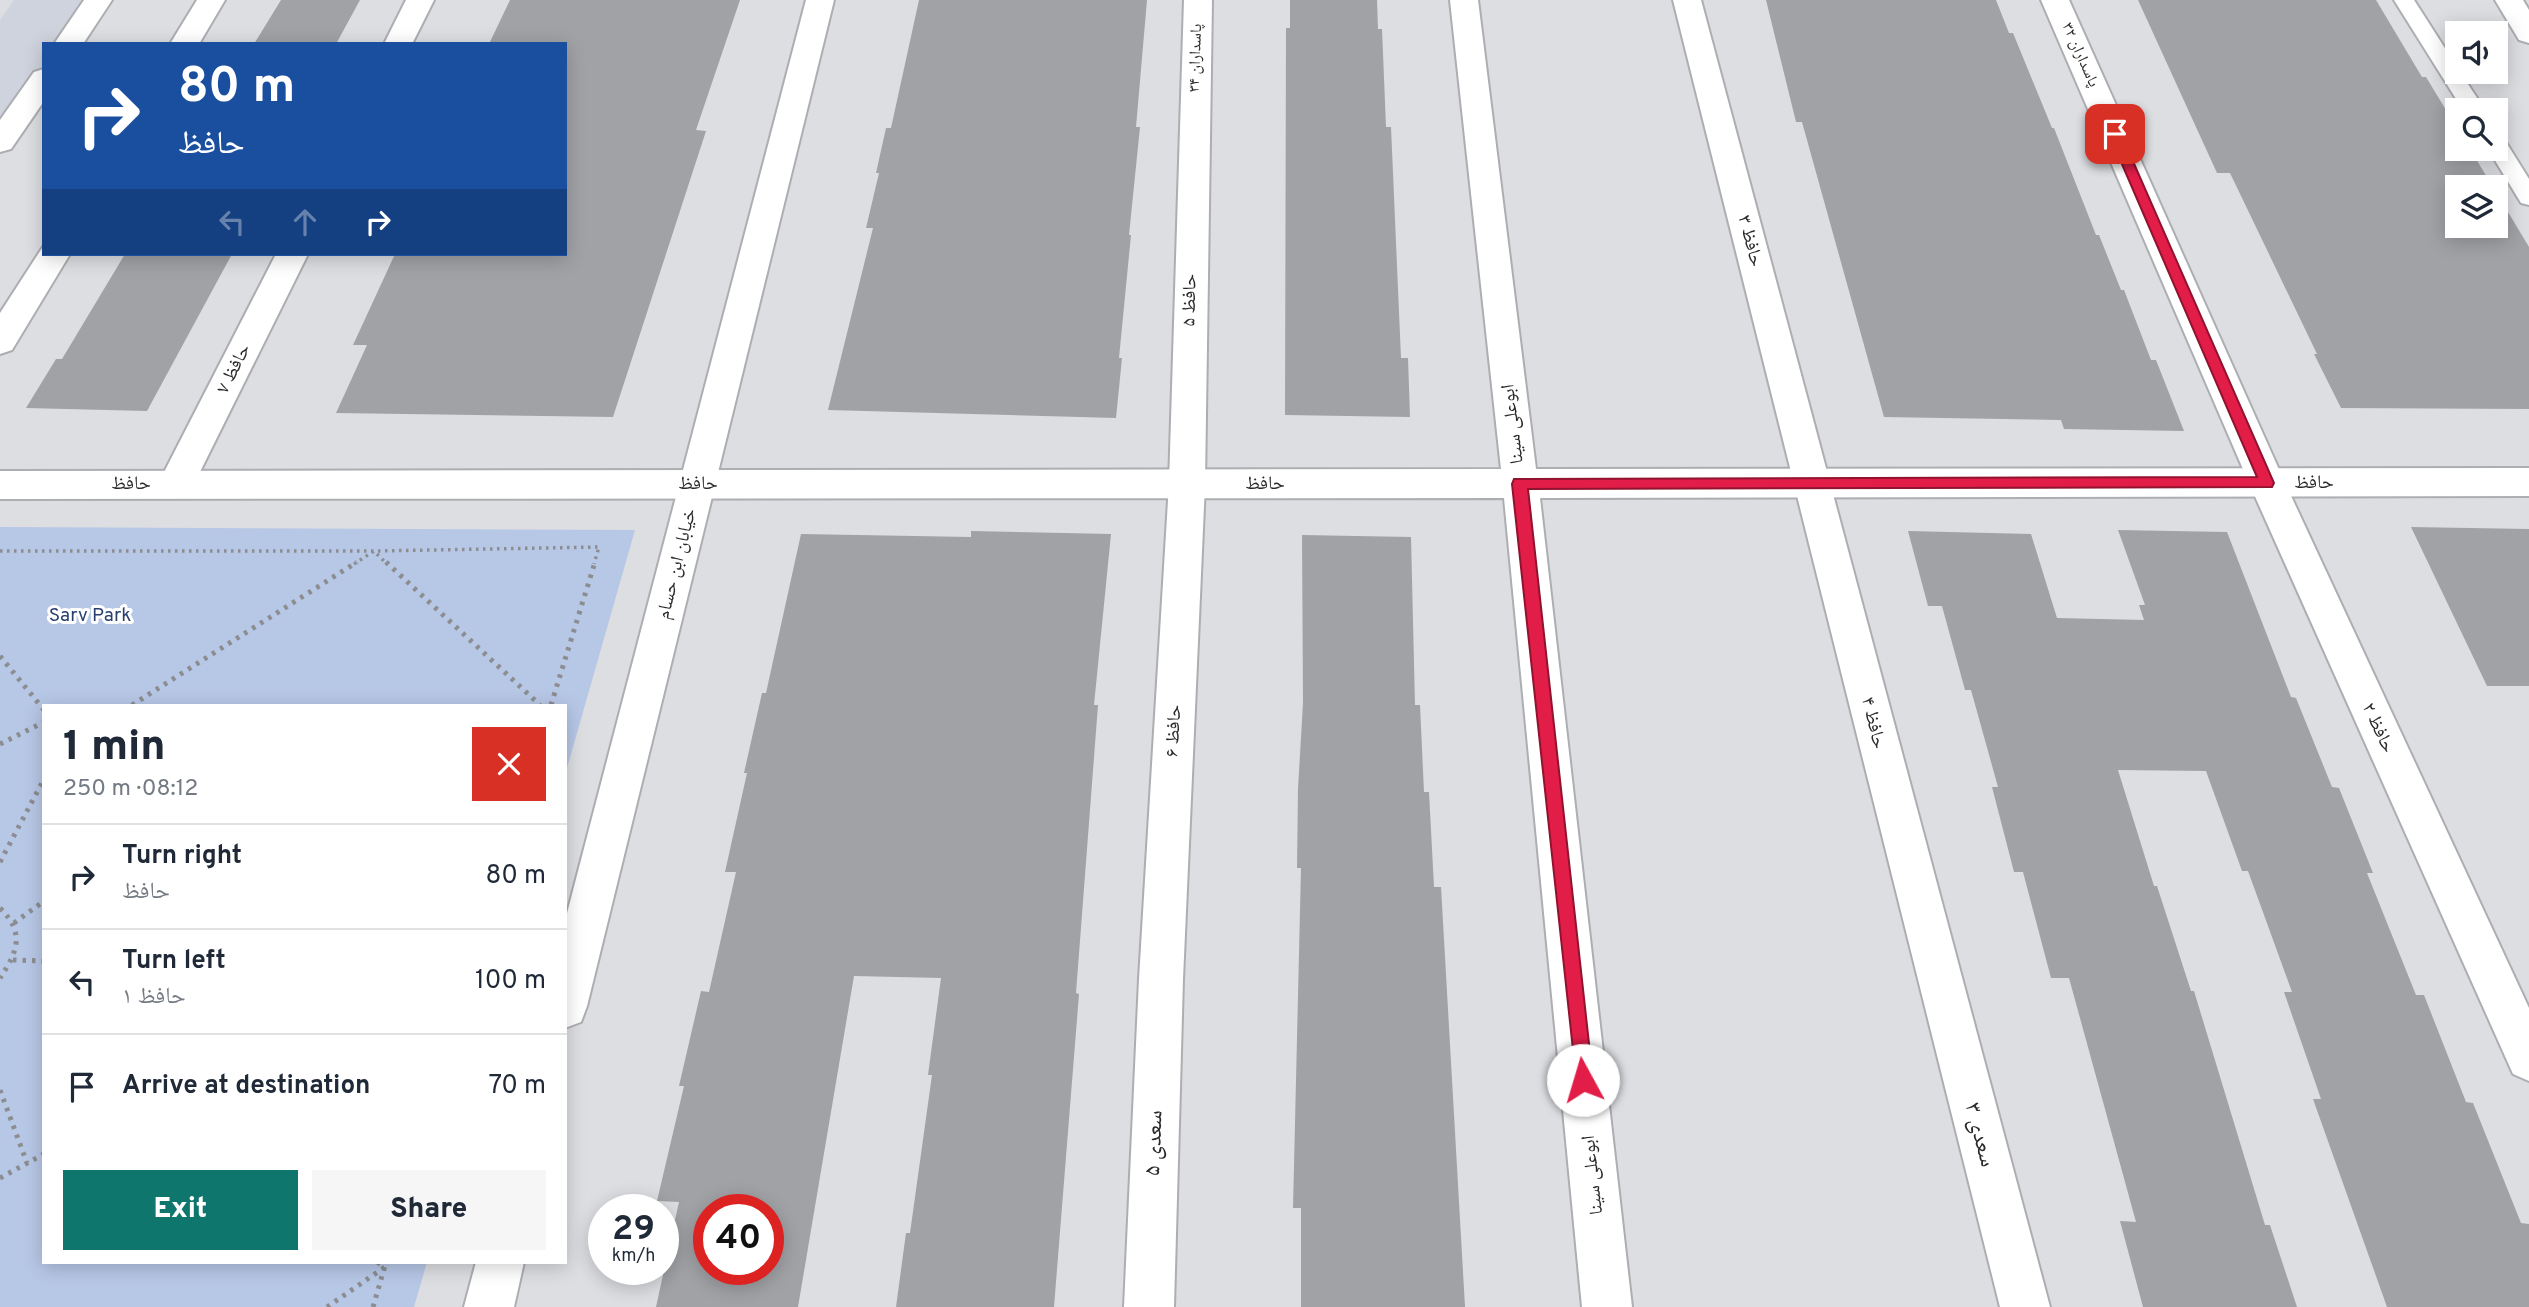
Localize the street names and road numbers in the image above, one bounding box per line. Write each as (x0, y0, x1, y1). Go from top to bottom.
street label: پاسداران ۳۲ (2057, 19, 2103, 91)
street label: پاسداران ۳۴ (1185, 23, 1207, 93)
street label: حافظ ۳ (1732, 212, 1768, 270)
street label: حافظ ۵ (1178, 273, 1202, 327)
street label: حافظ ۷ (211, 340, 257, 398)
street label: ابوعلی سینا (1496, 383, 1530, 465)
street label: حافظ (2294, 471, 2334, 495)
street label: حافظ (111, 472, 151, 496)
street label: حافظ (678, 472, 718, 496)
street label: حافظ (1245, 472, 1285, 496)
street label: خیابان ابن حسام (652, 506, 702, 622)
street label: حافظ ۴ (1855, 695, 1891, 751)
street label: حافظ ۲ (2356, 699, 2400, 757)
street label: حافظ ۶ (1161, 704, 1187, 758)
street label: سعدی ۳ (1957, 1100, 2001, 1170)
street label: سعدی ۵ (1139, 1110, 1171, 1176)
street label: ابوعلی سینا (1577, 1134, 1609, 1216)

